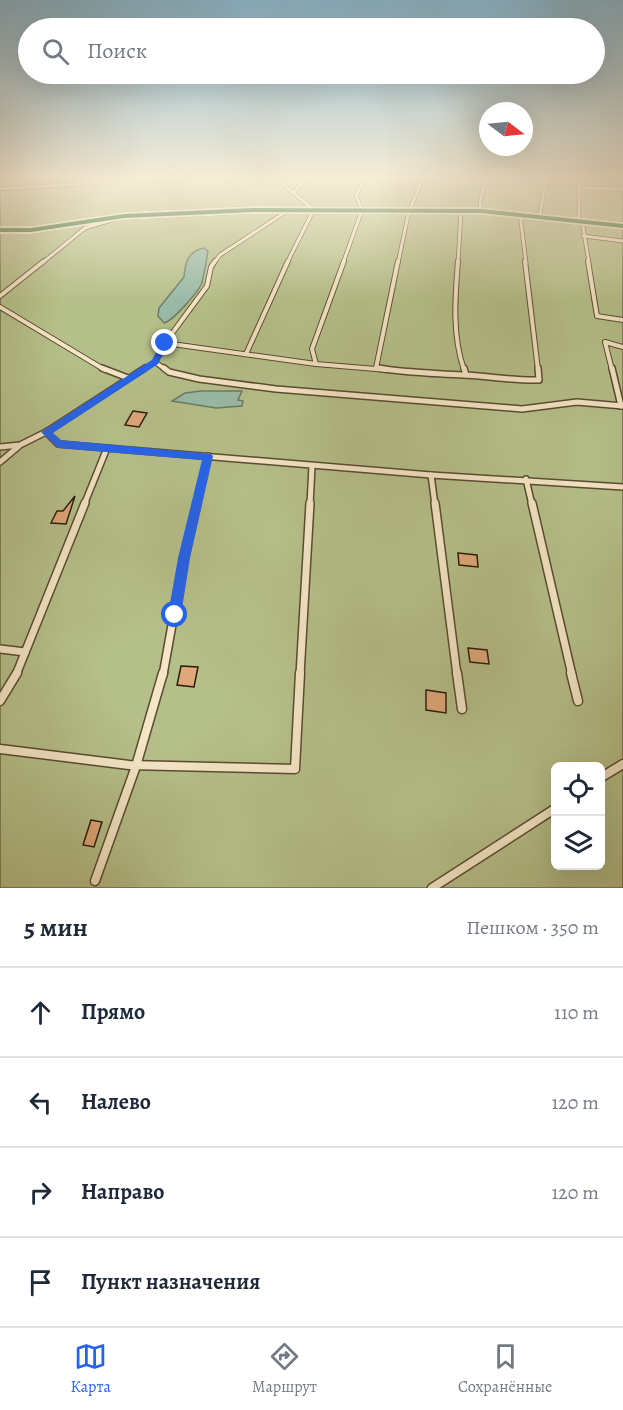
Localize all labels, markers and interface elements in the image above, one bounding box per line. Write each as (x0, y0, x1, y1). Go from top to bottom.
search box (18, 18, 605, 84)
icon: search (39, 35, 72, 68)
text: Поиск (87, 36, 147, 66)
north arrow (479, 102, 533, 156)
route end (151, 329, 177, 355)
route start (161, 601, 187, 627)
map controls (551, 762, 605, 870)
button: locate (551, 762, 605, 816)
button: layers (551, 816, 605, 870)
text: 5 мин (24, 910, 88, 945)
text: Пешком · 350 m (466, 914, 599, 941)
icon: ahead (24, 996, 57, 1029)
text: Прямо (81, 997, 145, 1027)
text: 110 m (554, 999, 599, 1026)
icon: left (24, 1086, 57, 1119)
text: Налево (81, 1087, 151, 1117)
text: 120 m (551, 1089, 599, 1116)
icon: right (24, 1176, 57, 1209)
text: Направо (81, 1177, 164, 1207)
text: 120 m (551, 1179, 599, 1206)
icon: arrive (24, 1266, 57, 1299)
text: Пункт назначения (81, 1267, 260, 1297)
tab: Карта (71, 1340, 111, 1398)
tab: Маршрут (252, 1340, 317, 1398)
tab: Сохранённые (458, 1340, 552, 1398)

